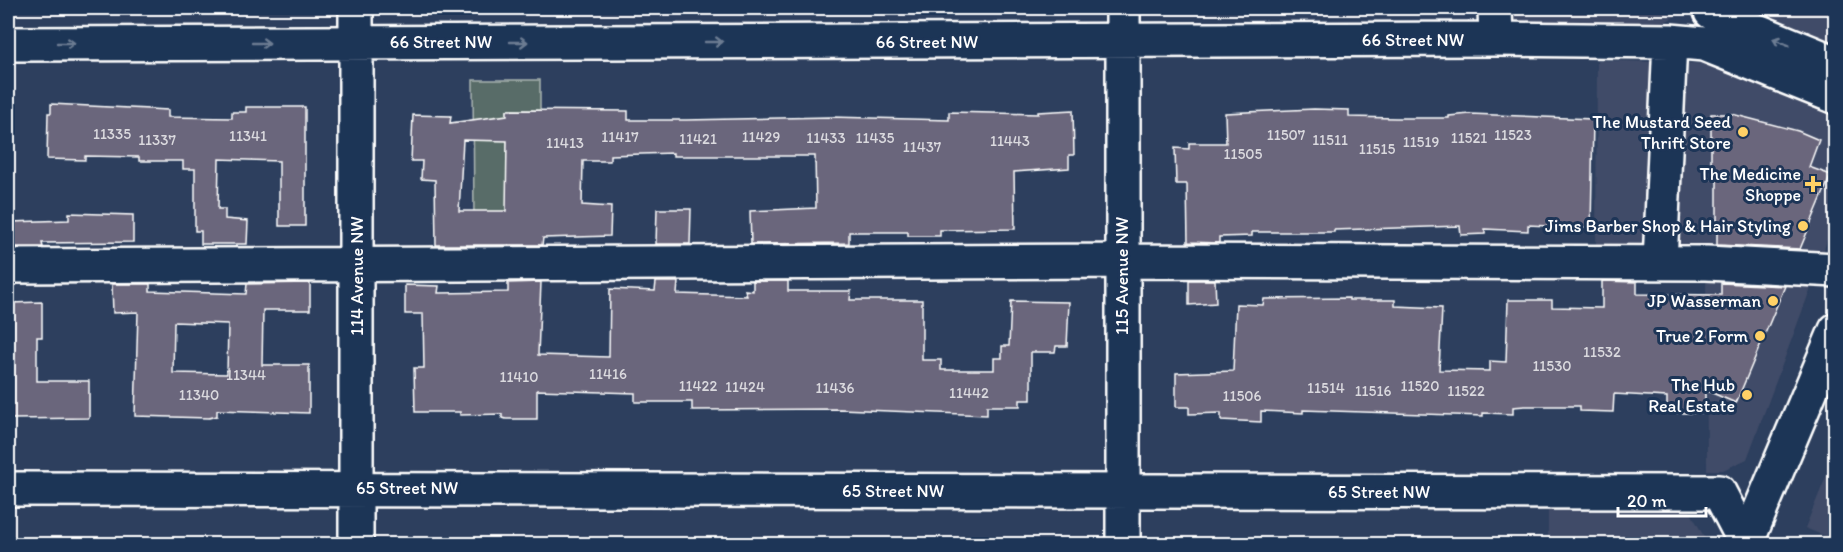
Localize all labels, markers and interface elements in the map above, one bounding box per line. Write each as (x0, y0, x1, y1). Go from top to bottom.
street label: 66 Street NW (1362, 29, 1464, 51)
street label: 66 Street NW (390, 31, 492, 53)
street label: 66 Street NW (876, 31, 978, 53)
one-way arrow (1772, 35, 1791, 46)
one-way arrow (508, 36, 528, 48)
one-way arrow (703, 36, 723, 48)
one-way arrow (250, 37, 270, 49)
one-way arrow (55, 38, 75, 49)
place label: The Mustard Seed Thrift Store (1592, 111, 1731, 154)
house number: 11335 (93, 125, 131, 143)
marker: The Mustard Seed Thrift Store (1736, 125, 1750, 139)
house number: 11507 (1267, 126, 1306, 144)
house number: 11523 (1494, 126, 1532, 144)
house number: 11341 (229, 127, 267, 145)
house number: 11417 (601, 128, 639, 146)
house number: 11429 (742, 128, 780, 146)
house number: 11433 (806, 129, 846, 147)
house number: 11435 (856, 129, 895, 147)
house number: 11521 (1451, 129, 1487, 147)
house number: 11421 (679, 130, 717, 148)
house number: 11337 (138, 131, 176, 149)
house number: 11511 (1312, 131, 1348, 149)
house number: 11443 (990, 132, 1030, 150)
house number: 11519 (1403, 133, 1439, 151)
house number: 11413 (546, 134, 584, 152)
house number: 11437 (903, 138, 942, 156)
house number: 11515 (1359, 140, 1395, 158)
house number: 11505 (1224, 145, 1263, 163)
place label: The Medicine Shoppe (1700, 163, 1801, 206)
marker: The Medicine Shoppe (1806, 177, 1820, 191)
place label: Jims Barber Shop & Hair Styling (1545, 215, 1792, 237)
street label: 114 Avenue NW (346, 216, 368, 336)
street label: 115 Avenue NW (1111, 217, 1133, 335)
marker: Jims Barber Shop & Hair Styling (1796, 219, 1810, 233)
place label: JP Wasserman (1647, 290, 1761, 312)
marker: JP Wasserman (1766, 294, 1780, 308)
place label: True 2 Form (1656, 325, 1748, 347)
marker: True 2 Form (1753, 329, 1767, 343)
house number: 11532 (1583, 343, 1621, 361)
house number: 11530 (1532, 357, 1572, 375)
house number: 11416 (589, 365, 627, 383)
house number: 11344 (226, 366, 266, 384)
house number: 11410 (499, 368, 539, 386)
place label: The Hub Real Estate (1648, 374, 1735, 417)
house number: 11422 (679, 377, 717, 395)
house number: 11520 (1401, 377, 1439, 395)
house number: 11424 (725, 378, 765, 396)
house number: 11436 (815, 379, 855, 397)
house number: 11514 (1307, 379, 1345, 397)
house number: 11516 (1355, 382, 1391, 400)
house number: 11522 (1447, 382, 1485, 400)
house number: 11442 (949, 384, 989, 402)
house number: 11340 (179, 386, 219, 404)
house number: 11506 (1223, 387, 1262, 405)
marker: The Hub Real Estate (1740, 388, 1754, 402)
street label: 65 Street NW (356, 477, 458, 499)
street label: 65 Street NW (842, 480, 944, 502)
scale bar (1618, 480, 1706, 518)
street label: 65 Street NW (1328, 481, 1430, 503)
text: 20 m (1627, 490, 1667, 512)

